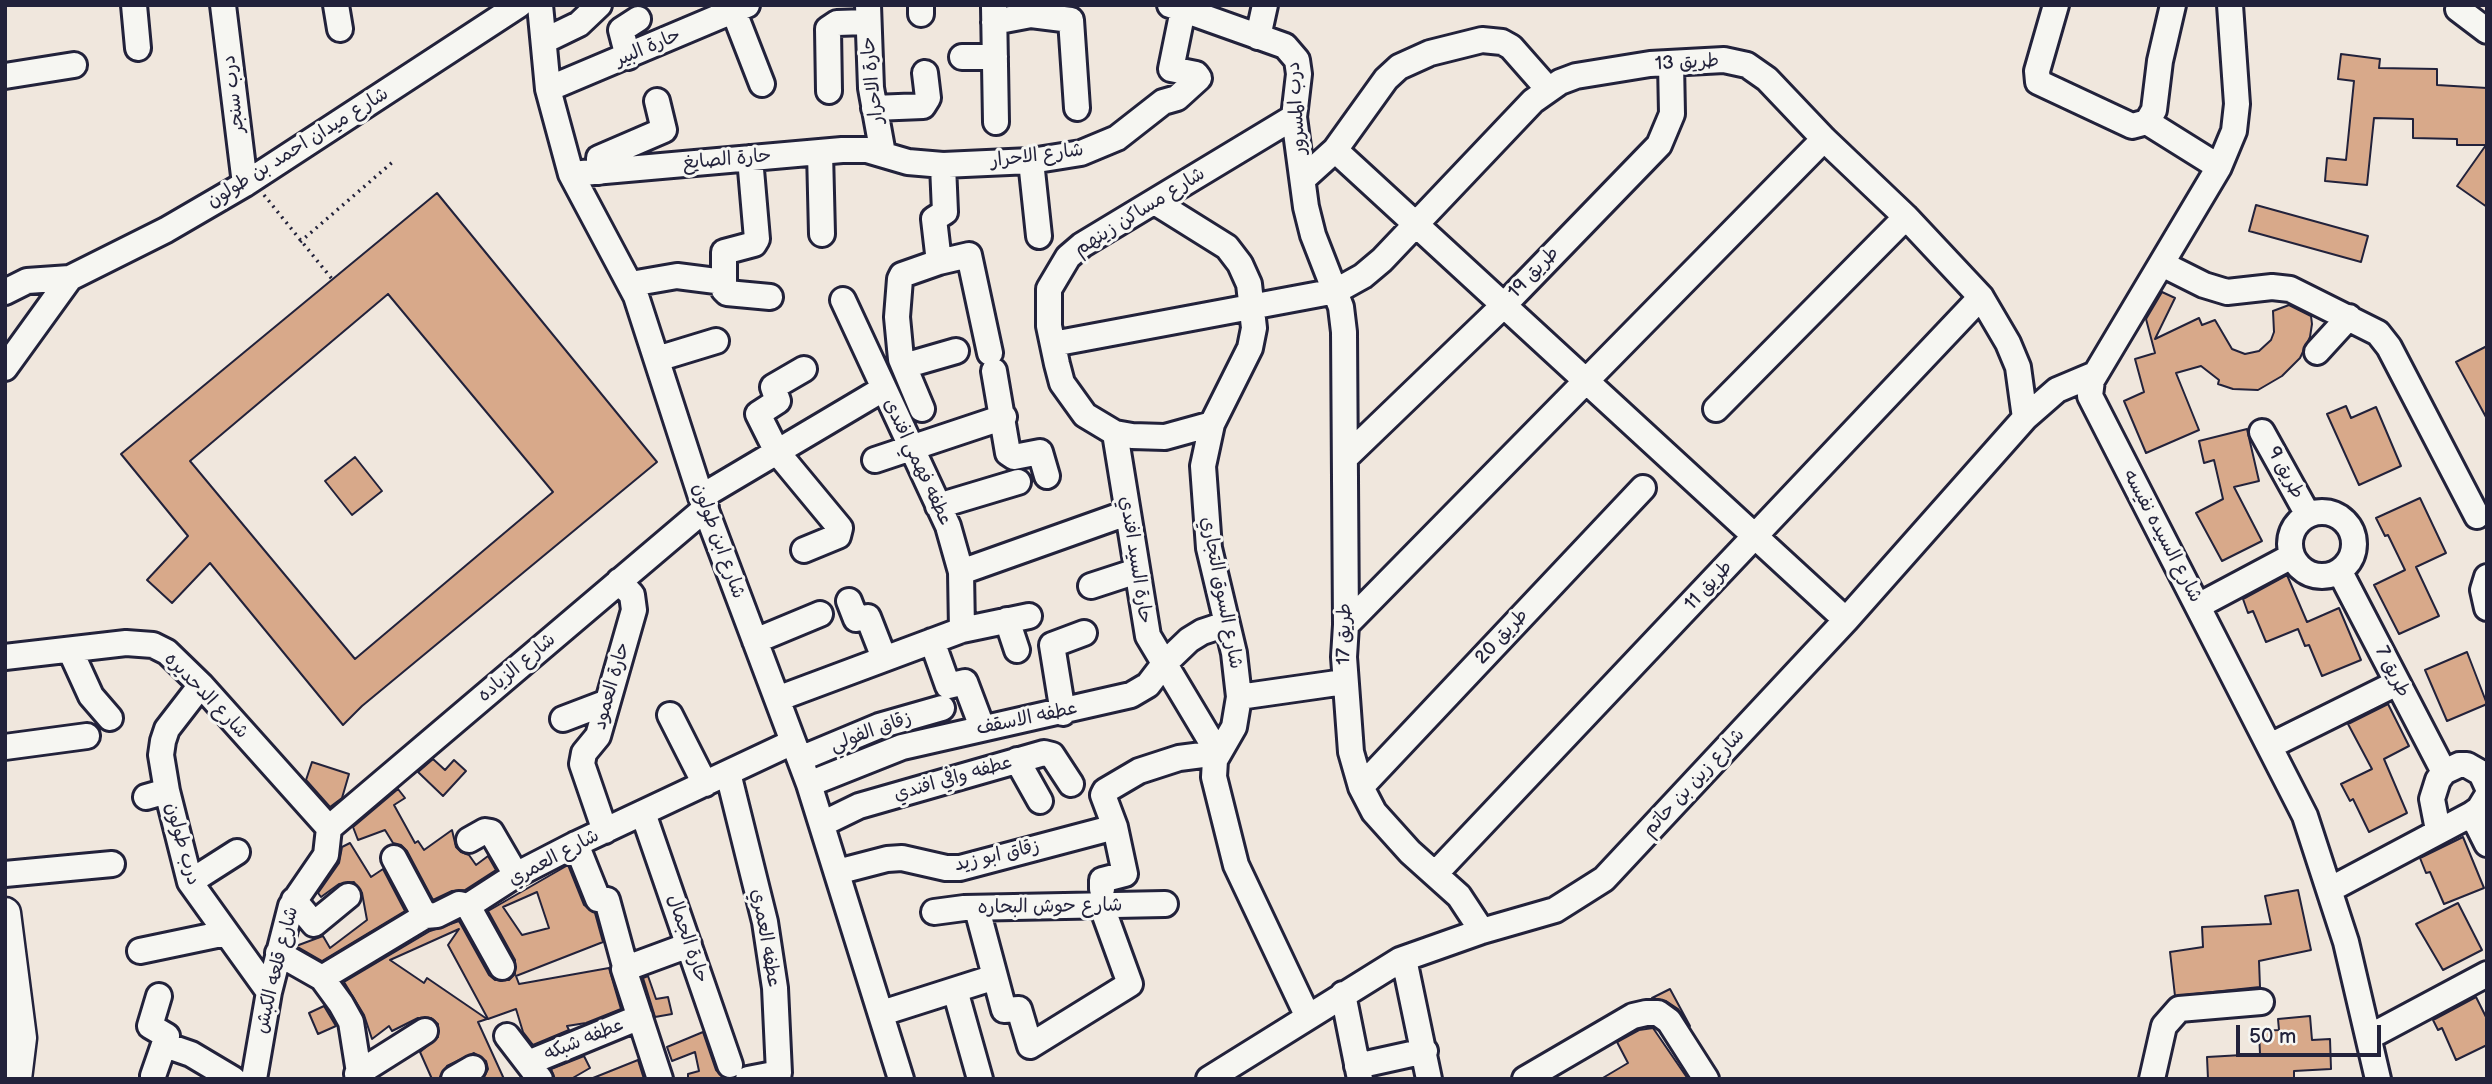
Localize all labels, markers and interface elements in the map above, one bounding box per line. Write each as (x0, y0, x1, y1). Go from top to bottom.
street label: حارة البير (612, 24, 684, 72)
street label: حارة الاحرار (857, 35, 889, 125)
street label: طريق 13 (1654, 50, 1720, 76)
street label: درب سنجر (218, 54, 250, 134)
street label: درب المسرور (1282, 61, 1312, 155)
street label: شارع ميدان احمد بن طولون (203, 83, 393, 213)
street label: شارع الاحرار (989, 139, 1085, 173)
street label: حارة الصايغ (682, 145, 772, 175)
street label: شارع مساكن زينهم (1070, 163, 1210, 261)
street label: طريق 19 (1504, 242, 1564, 304)
street label: عطفه فهمي افندى (878, 395, 956, 529)
street label: طريق 9 (2261, 443, 2309, 503)
street label: شارع السيده نفيسه (2117, 465, 2207, 607)
street label: شارع ابن طولون (687, 480, 749, 602)
street label: حارة السيد افندي (1114, 495, 1156, 625)
street label: شارع السوق التجاري (1195, 515, 1247, 671)
street label: طريق 11 (1680, 556, 1738, 616)
street label: طريق 17 (1333, 603, 1357, 665)
street label: طريق 20 (1471, 605, 1533, 669)
street label: شارع الزياده (473, 629, 561, 707)
street label: حارة العمود (589, 640, 635, 732)
street label: طريق 7 (2370, 643, 2414, 701)
street label: شارع الدحديره (159, 648, 253, 744)
street label: عطفه الاسقف (974, 697, 1080, 741)
street label: زقاق الفولي (827, 707, 915, 757)
street label: شارع زين بن حاتم (1638, 724, 1750, 842)
street label: عطفه وافي افندي (891, 751, 1015, 807)
street label: درب طولون (159, 800, 205, 888)
street label: شارع العمري (505, 825, 603, 891)
street label: زقاق ابو زيد (952, 835, 1042, 877)
street label: عطفه العمري (745, 887, 785, 989)
street label: حارة الجمال (661, 892, 713, 986)
street label: شارع حوش البحاره (978, 894, 1122, 920)
street label: شارع قلعه الكبش (250, 904, 304, 1036)
scale bar (2240, 1010, 2385, 1054)
street label: عطفه شبكه (541, 1014, 627, 1066)
text: 50 m (2249, 1024, 2296, 1049)

